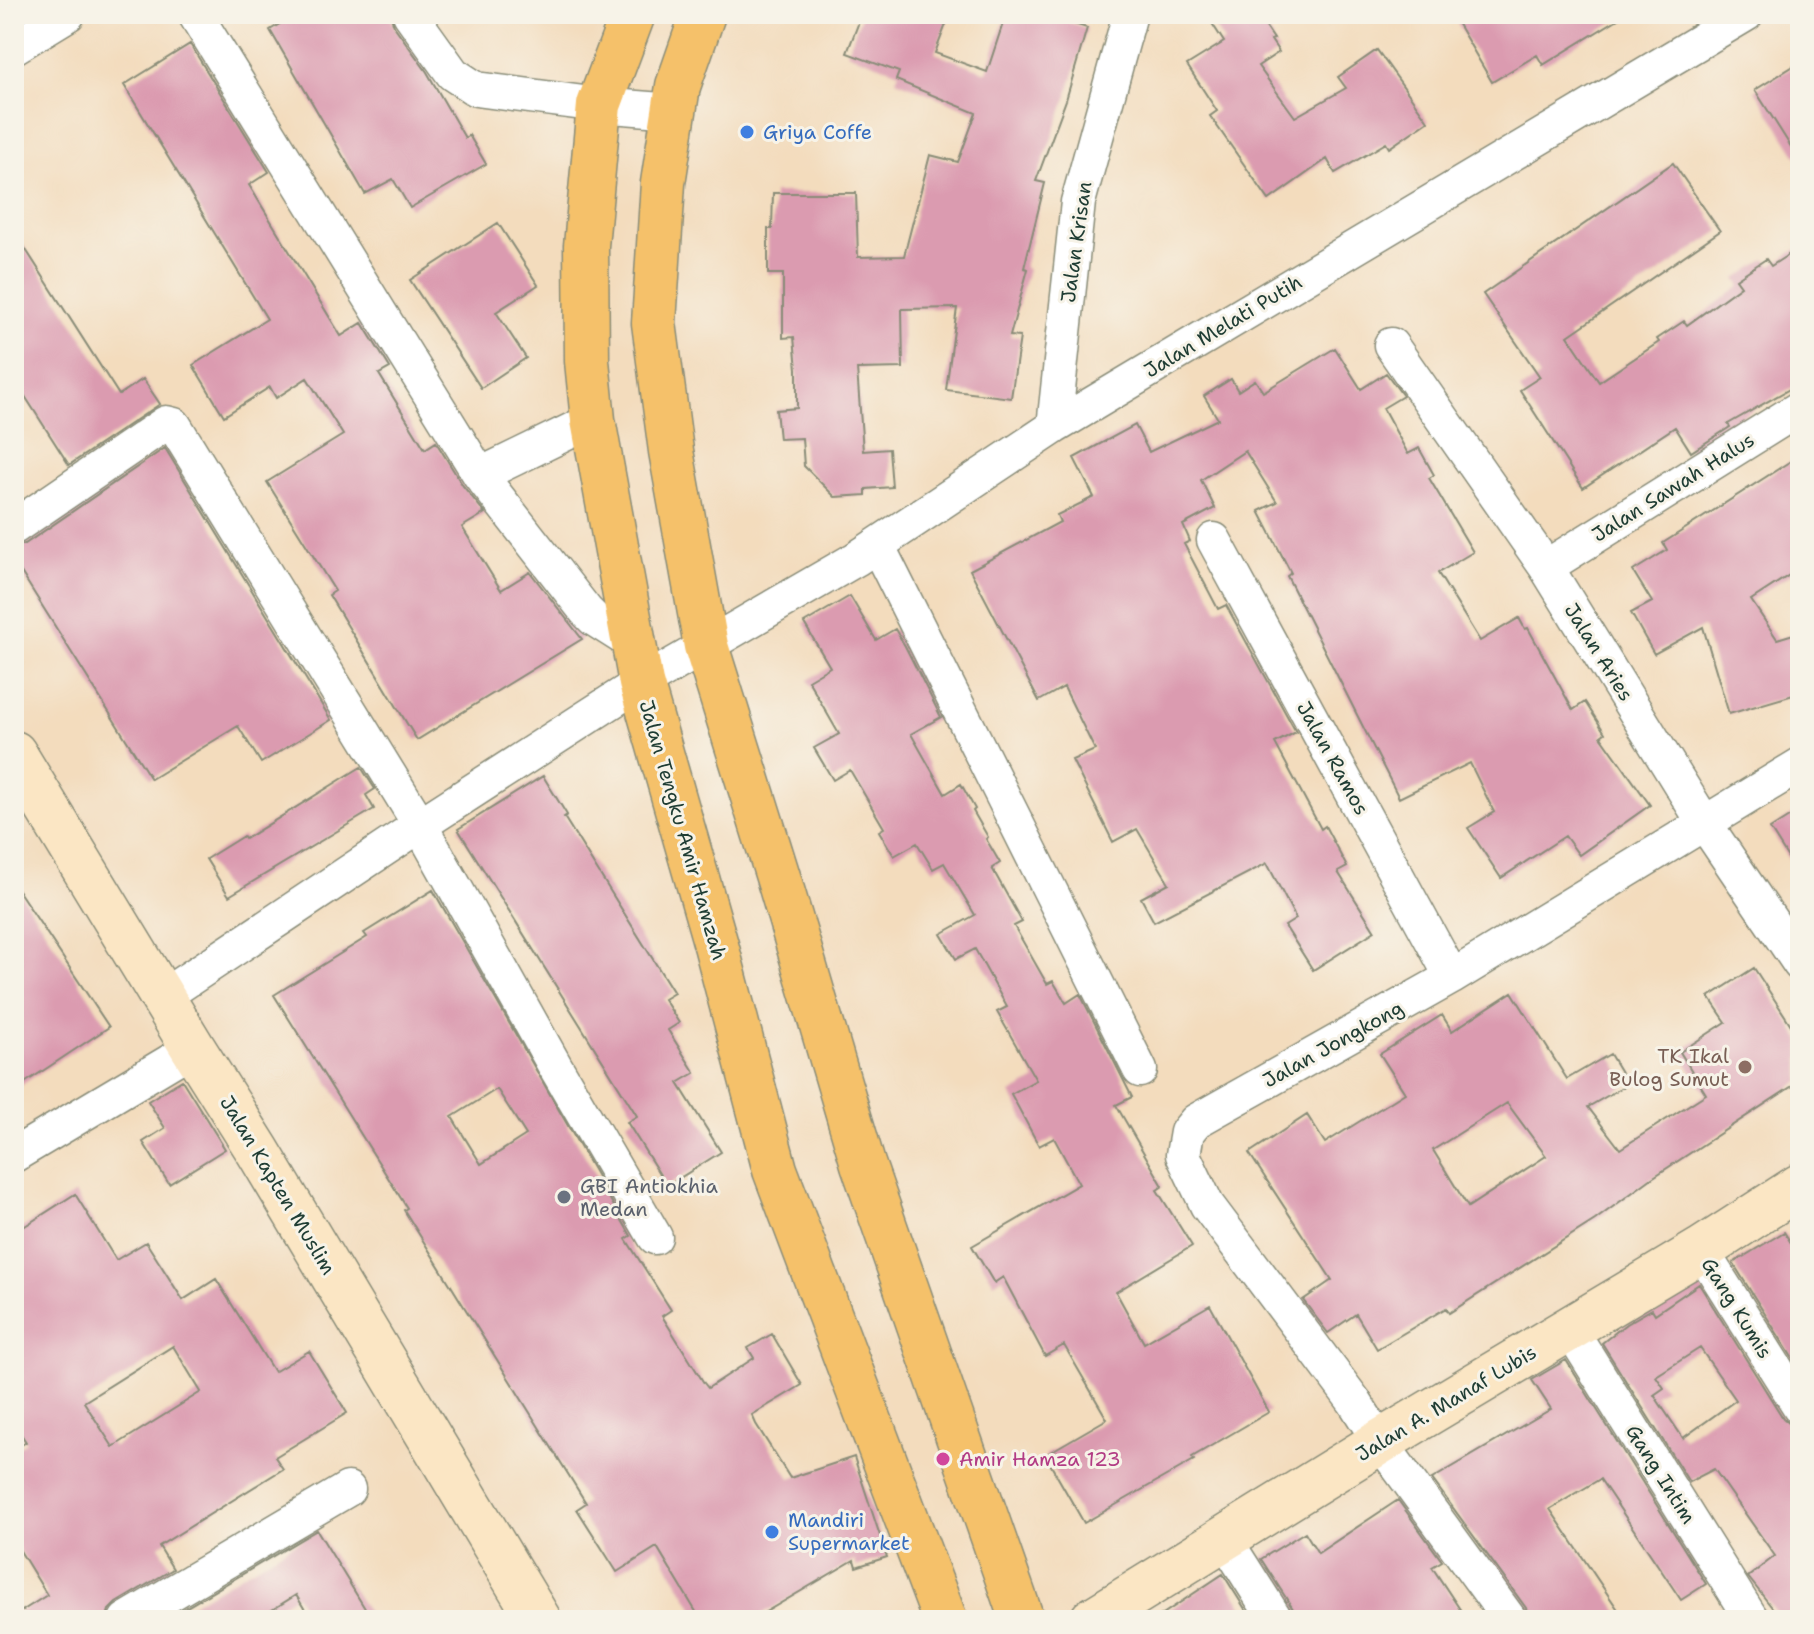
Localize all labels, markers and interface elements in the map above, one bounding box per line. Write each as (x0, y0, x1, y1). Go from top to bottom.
place label: Griya Coffe (763, 119, 872, 145)
marker: Griya Coffe (738, 123, 756, 141)
street label: Jalan Krisan (1055, 180, 1097, 304)
street label: Jalan Melati Putih (1139, 269, 1307, 383)
street label: Jalan Sawah Halus (1587, 426, 1759, 548)
street label: Jalan Aries (1559, 598, 1639, 706)
street label: Jalan Ramos (1291, 696, 1375, 820)
street label: Jalan Tengku Amir Hamzah (633, 697, 733, 963)
street label: Jalan Jongkong (1258, 995, 1408, 1093)
place label: TK Ikal Bulog Sumut (1609, 1043, 1729, 1092)
marker: TK Ikal Bulog Sumut (1736, 1058, 1754, 1076)
street label: Jalan Kapten Muslim (214, 1091, 342, 1279)
place label: GBI Antiokhia Medan (580, 1173, 718, 1222)
marker: GBI Antiokhia Medan (555, 1188, 573, 1206)
street label: Gang Kumis (1696, 1253, 1778, 1363)
street label: Jalan A. Manaf Lubis (1351, 1339, 1541, 1467)
street label: Gang Intim (1620, 1420, 1702, 1528)
place label: Amir Hamza 123 (959, 1446, 1121, 1472)
marker: Amir Hamza 123 (934, 1450, 952, 1468)
place label: Mandiri Supermarket (788, 1507, 910, 1556)
marker: Mandiri Supermarket (763, 1523, 781, 1541)

